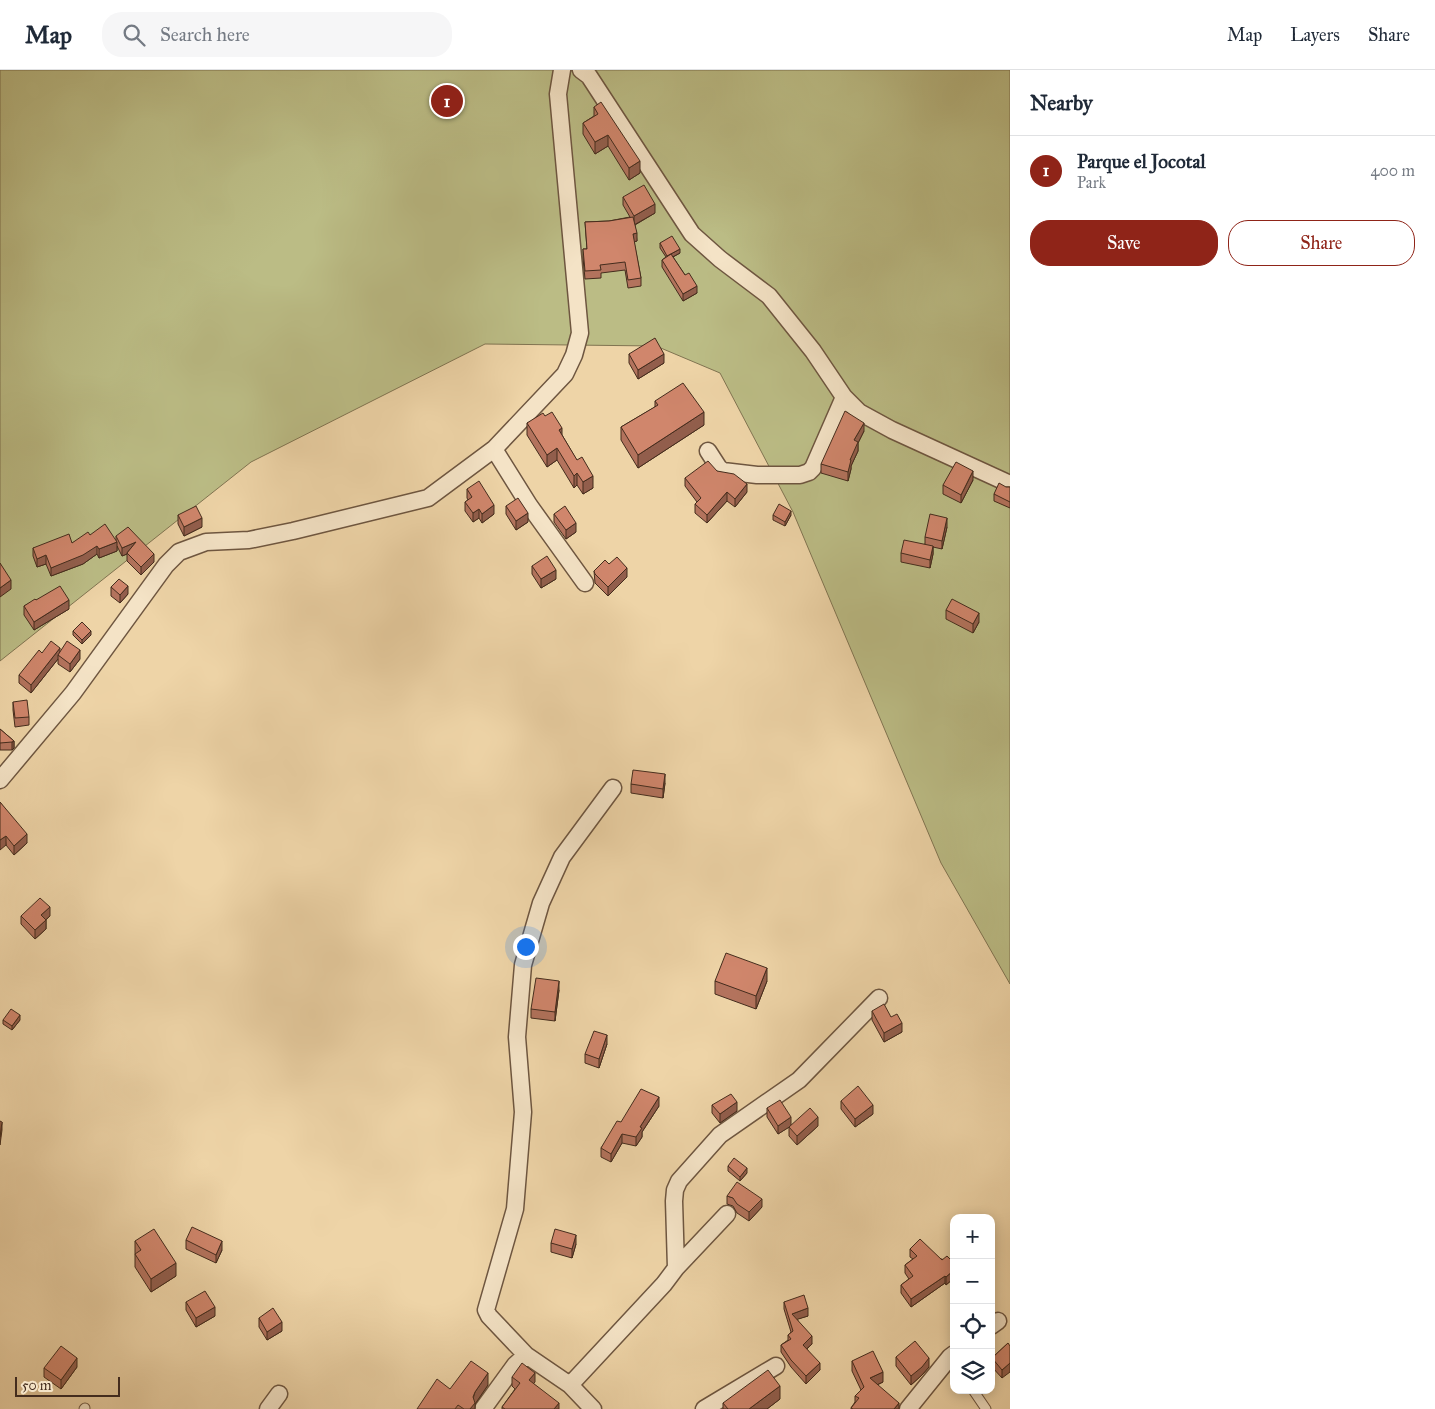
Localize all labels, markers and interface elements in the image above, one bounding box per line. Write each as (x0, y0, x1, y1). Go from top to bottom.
search box (102, 12, 452, 57)
text: Map (25, 20, 72, 50)
icon: search (120, 21, 148, 49)
text: Search here (160, 23, 250, 46)
text: Map (1227, 24, 1262, 46)
text: Layers (1290, 24, 1340, 46)
text: Share (1368, 24, 1410, 46)
pin: 1 (431, 82, 463, 120)
text: Nearby (1030, 90, 1093, 116)
text: Parque el Jocotal (1077, 150, 1206, 173)
text: 1 (1043, 161, 1049, 180)
text: 400 m (1371, 161, 1415, 180)
text: Park (1077, 173, 1106, 192)
button: Save (1030, 220, 1218, 266)
button: Share (1228, 220, 1415, 266)
your location (513, 934, 539, 960)
map controls (950, 1214, 995, 1394)
button: + (950, 1214, 995, 1259)
button: − (950, 1259, 995, 1304)
button: locate (950, 1304, 995, 1349)
button: layers (950, 1349, 995, 1394)
scale bar (15, 1374, 120, 1397)
text: 50 m (22, 1377, 51, 1394)

